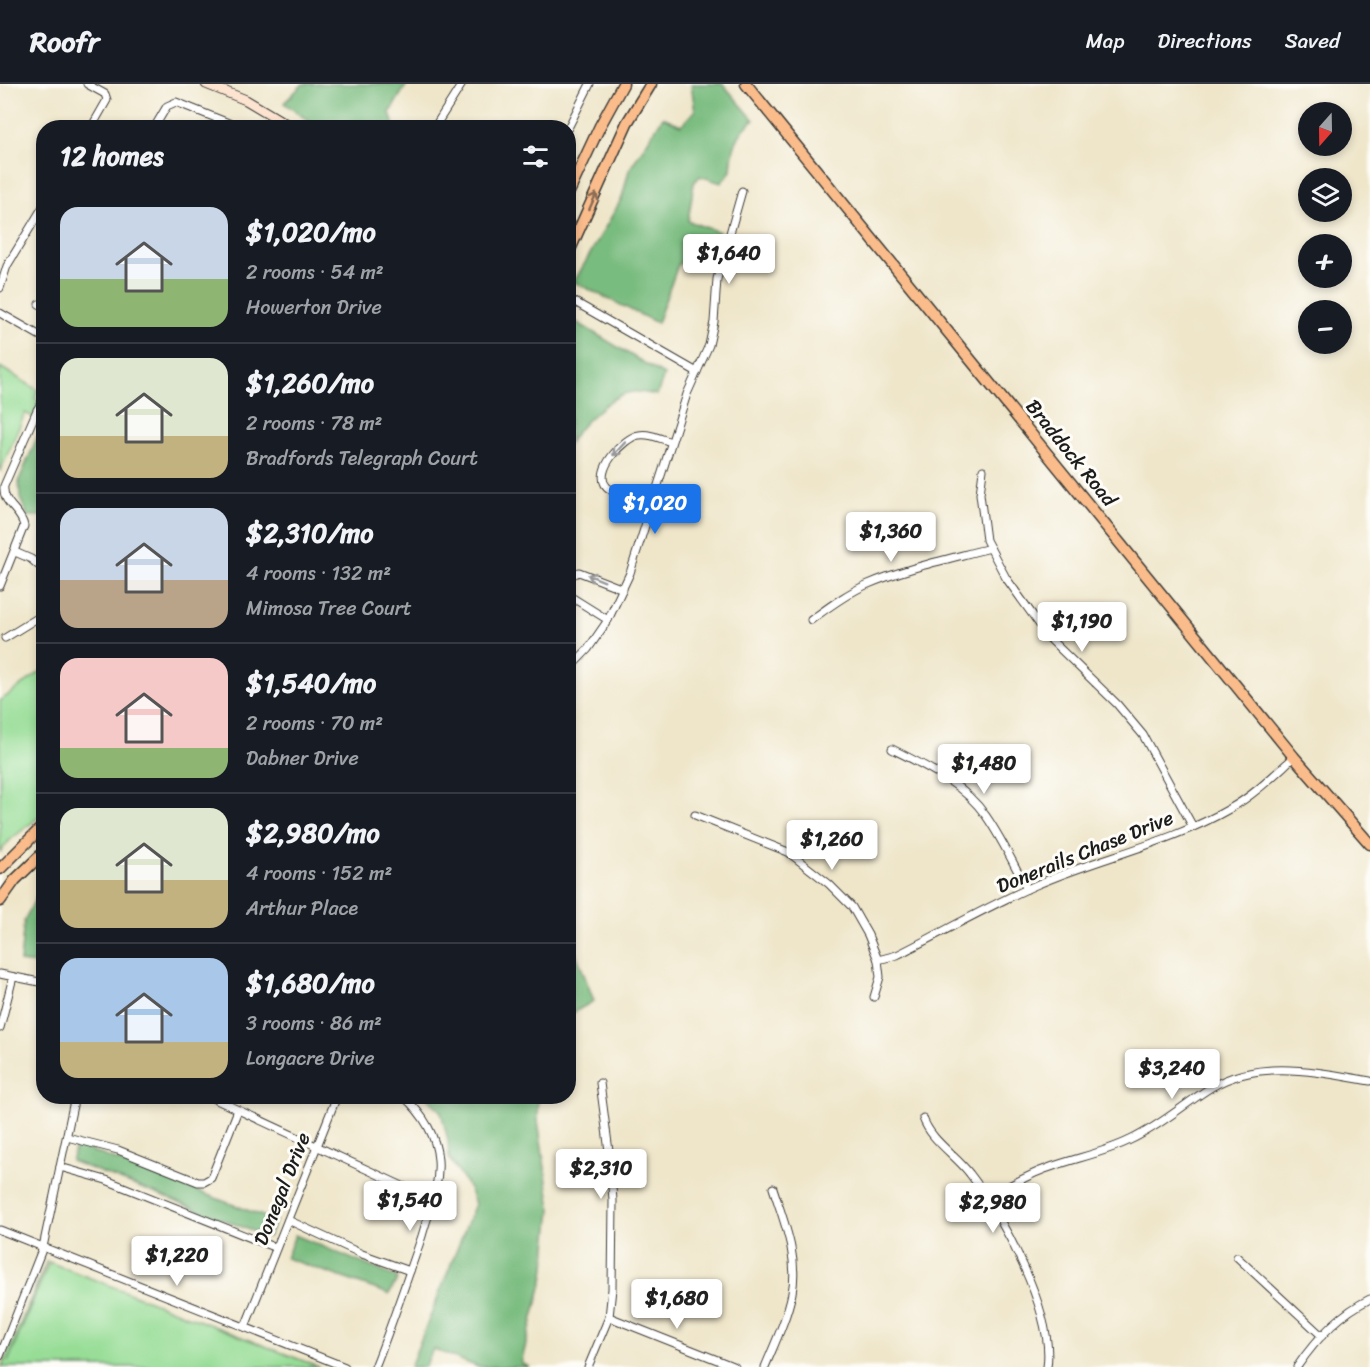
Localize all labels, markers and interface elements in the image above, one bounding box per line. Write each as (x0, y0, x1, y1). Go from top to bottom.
text: Roofr (30, 17, 99, 66)
text: Map (1086, 22, 1124, 60)
text: Directions (1157, 22, 1252, 60)
text: Saved (1285, 22, 1340, 60)
north arrow (1298, 102, 1352, 156)
map controls (1298, 102, 1352, 354)
text: 12 homes (60, 133, 164, 179)
icon: filters (519, 140, 552, 173)
button: layers (1298, 168, 1352, 222)
one-way arrow (587, 192, 599, 210)
text: $1,020/mo (246, 209, 376, 255)
icon: home (108, 231, 180, 303)
pin: $1,640 (680, 234, 778, 285)
button: + (1298, 234, 1352, 288)
text: $1,640 (697, 236, 761, 271)
text: 2 rooms · 54 m² (246, 255, 384, 290)
text: Howerton Drive (246, 290, 382, 325)
button: − (1298, 300, 1352, 354)
text: $1,260/mo (246, 360, 374, 406)
icon: home (108, 382, 180, 454)
street label: Braddock Road (1016, 391, 1127, 516)
text: 2 rooms · 78 m² (246, 406, 382, 441)
text: Bradfords Telegraph Court (246, 441, 478, 476)
one-way arrow (613, 441, 627, 456)
pin: $1,020 (606, 484, 704, 535)
text: $1,020 (623, 486, 687, 521)
text: $2,310/mo (246, 510, 373, 556)
pin: $1,360 (842, 512, 940, 563)
text: $1,360 (860, 514, 922, 549)
icon: home (108, 532, 180, 604)
text: 4 rooms · 132 m² (246, 556, 391, 591)
one-way arrow (587, 572, 605, 583)
text: Mimosa Tree Court (246, 591, 412, 626)
pin: $1,190 (1033, 602, 1131, 653)
text: $1,190 (1052, 604, 1112, 639)
text: $1,540/mo (246, 660, 376, 706)
icon: home (108, 682, 180, 754)
text: 2 rooms · 70 m² (246, 706, 383, 741)
text: Dabner Drive (246, 741, 359, 776)
pin: $1,480 (935, 744, 1033, 795)
text: $1,480 (952, 746, 1016, 781)
street label: Donerails Chase Drive (991, 800, 1179, 904)
text: $2,980/mo (246, 810, 380, 856)
pin: $1,260 (783, 820, 881, 871)
text: $1,260 (801, 822, 863, 857)
icon: home (108, 832, 180, 904)
text: 4 rooms · 152 m² (246, 856, 392, 891)
text: Arthur Place (246, 891, 358, 926)
text: $1,680/mo (246, 960, 375, 1006)
icon: home (108, 982, 180, 1054)
text: 3 rooms · 86 m² (246, 1006, 382, 1041)
text: Longacre Drive (246, 1041, 375, 1076)
pin: $3,240 (1123, 1049, 1221, 1100)
text: $3,240 (1139, 1051, 1205, 1086)
street label: Donegal Drive (243, 1127, 321, 1251)
pin: $2,310 (552, 1149, 650, 1200)
text: $2,310 (570, 1151, 632, 1186)
pin: $1,540 (361, 1181, 459, 1232)
text: $1,540 (378, 1183, 442, 1218)
pin: $2,980 (944, 1183, 1042, 1234)
text: $2,980 (959, 1185, 1027, 1220)
pin: $1,220 (128, 1236, 226, 1287)
text: $1,220 (145, 1238, 209, 1273)
pin: $1,680 (628, 1279, 726, 1330)
text: $1,680 (645, 1281, 709, 1316)

